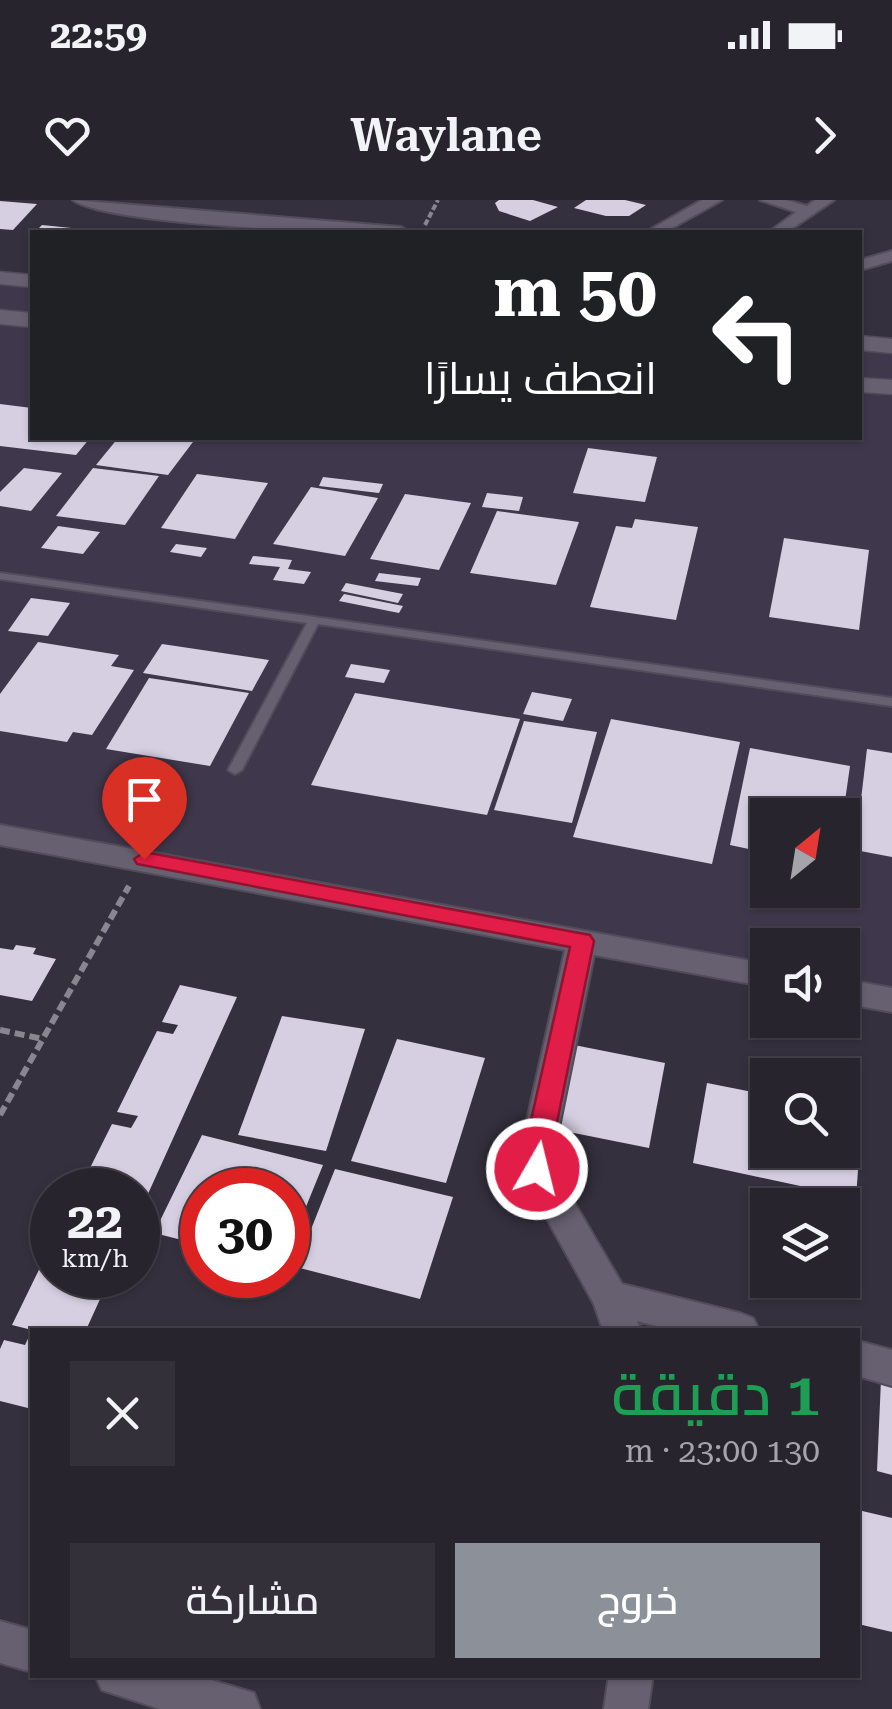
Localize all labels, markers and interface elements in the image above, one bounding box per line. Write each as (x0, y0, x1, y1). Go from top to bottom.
text: 22:59 (50, 13, 147, 57)
icon: heart (40, 108, 95, 163)
icon: forward (797, 108, 852, 163)
text: Waylane (350, 109, 542, 162)
text: 50 m (493, 251, 657, 333)
icon: left (692, 270, 822, 400)
text: انعطف يسارًا (424, 352, 657, 405)
pin (102, 757, 187, 860)
icon: arrive (117, 772, 172, 827)
north arrow (750, 798, 860, 908)
map controls (750, 798, 860, 1298)
button: sound (750, 928, 860, 1038)
button: search (750, 1058, 860, 1168)
position arrow (485, 1117, 589, 1221)
speed limit sign: 30 (180, 1168, 310, 1298)
button: layers (750, 1188, 860, 1298)
text: 22 (67, 1192, 123, 1250)
text: km/h (62, 1244, 128, 1273)
text: 1 دقيقة (611, 1359, 820, 1430)
button: close (70, 1361, 175, 1466)
text: 130 m · 23:00 (625, 1432, 820, 1470)
button: مشاركة (70, 1543, 435, 1658)
button: خروج (455, 1543, 820, 1658)

